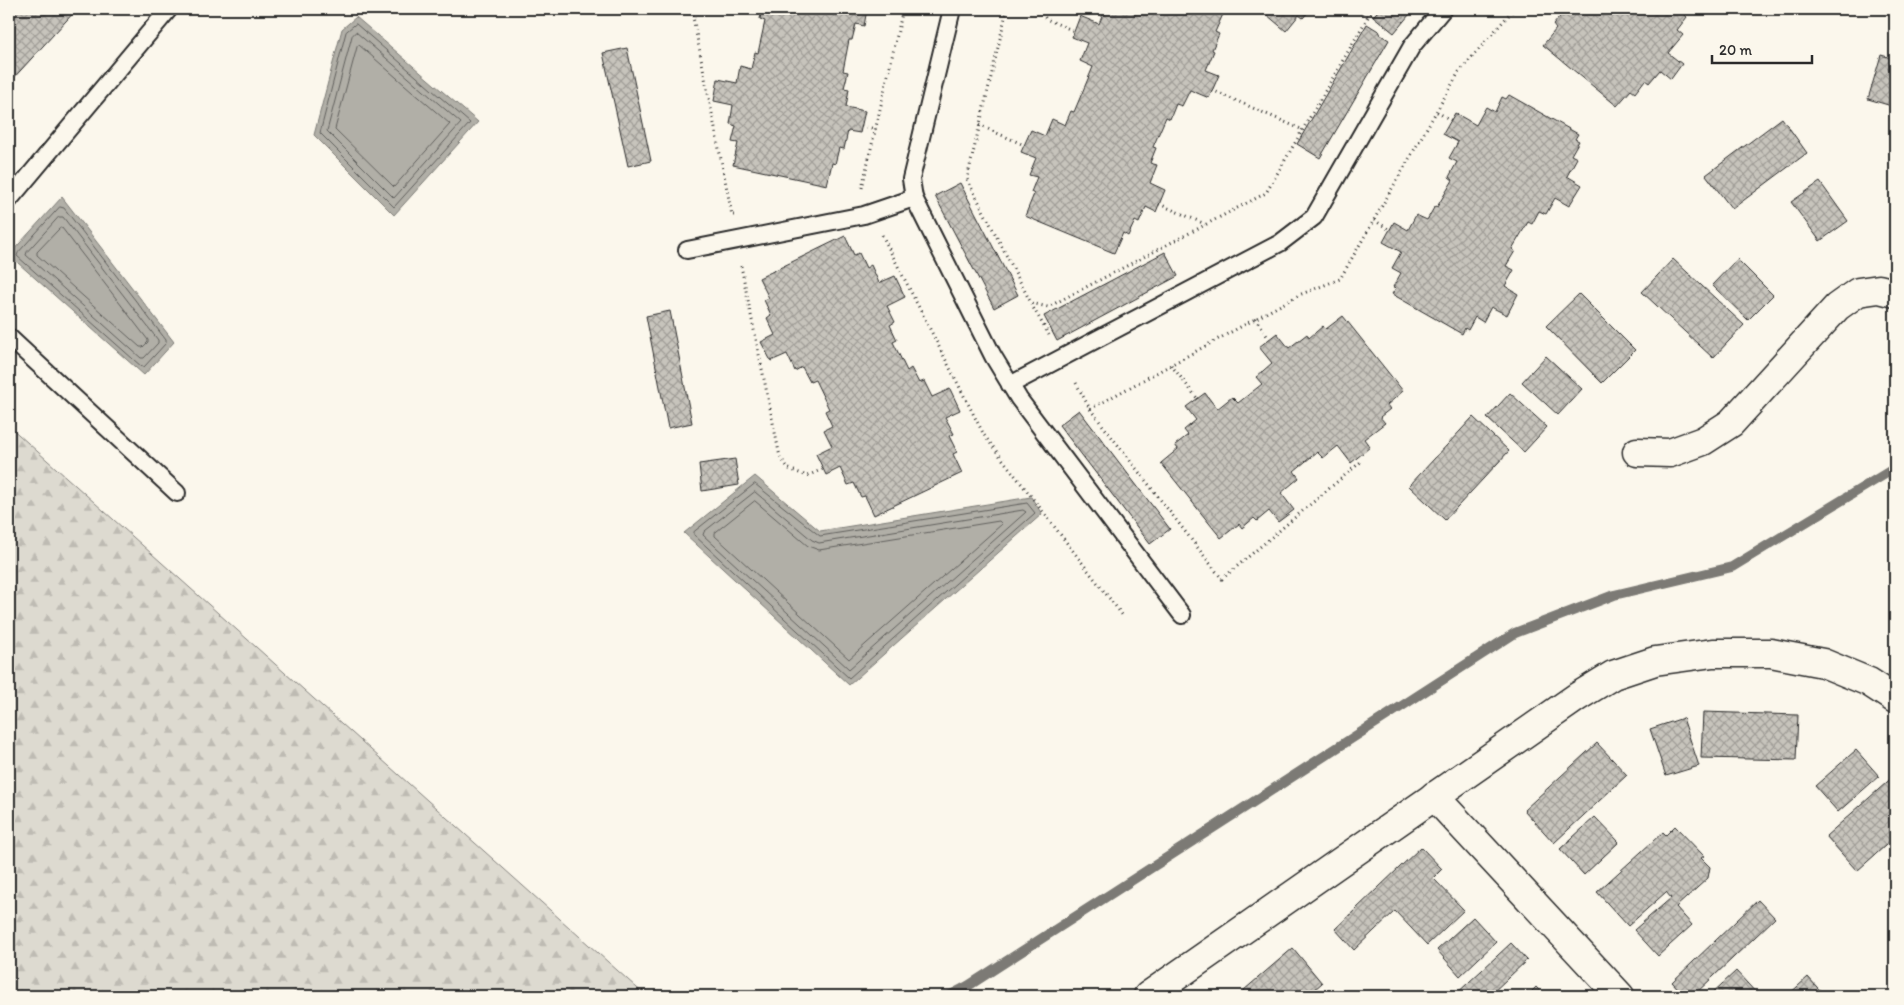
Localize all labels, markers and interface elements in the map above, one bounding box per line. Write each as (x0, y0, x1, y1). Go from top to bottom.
scale bar (1712, 32, 1812, 64)
text: 20 m (1719, 41, 1753, 59)

